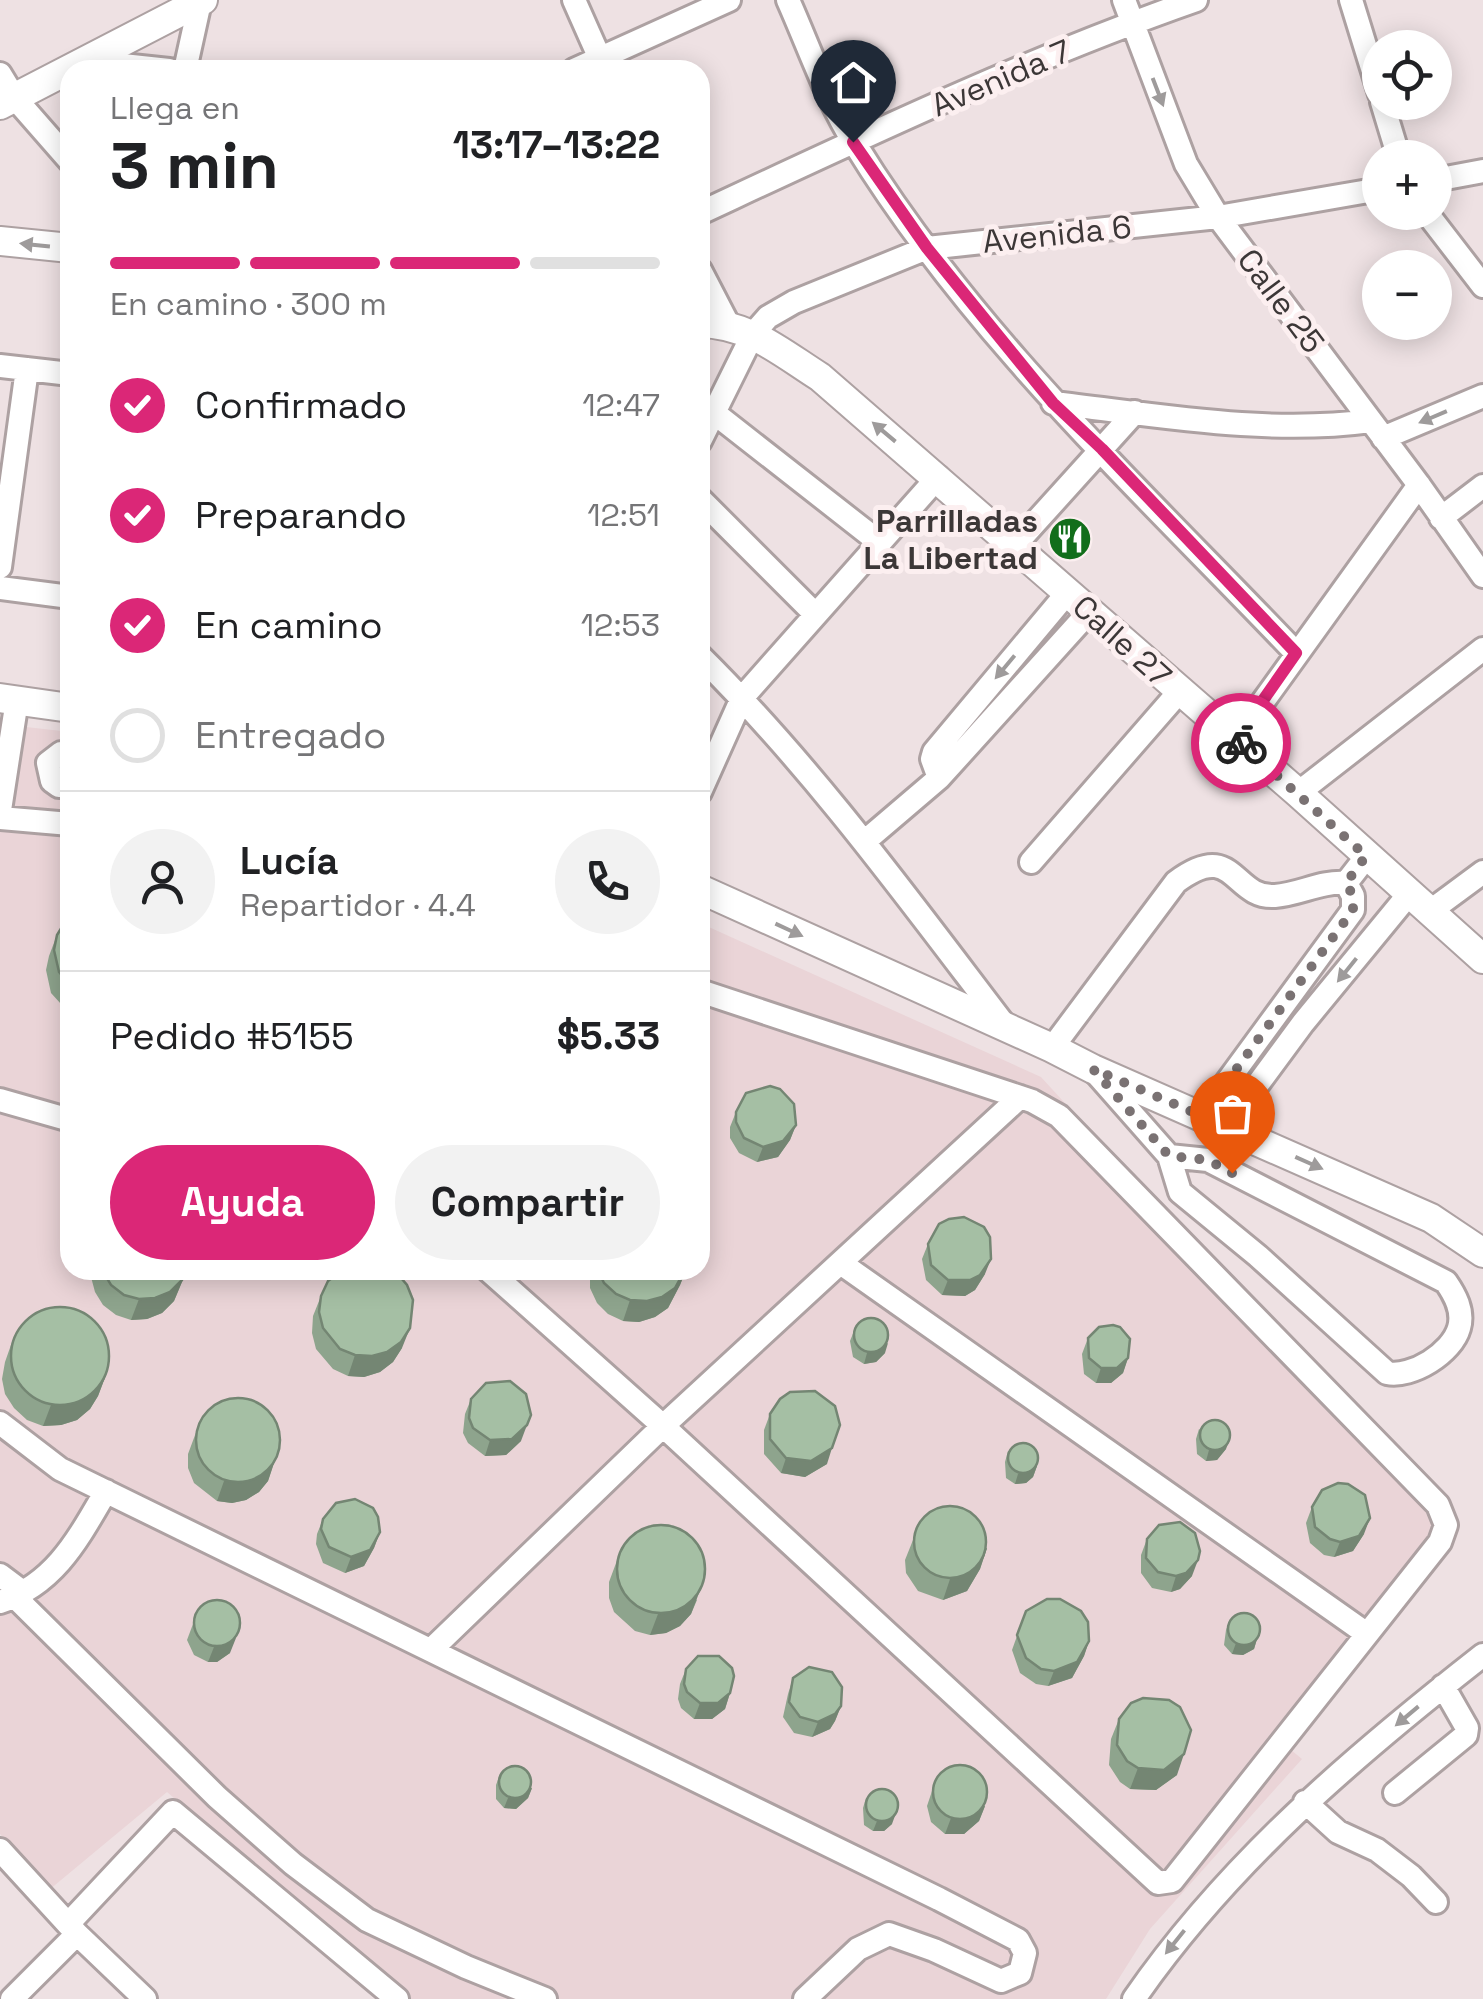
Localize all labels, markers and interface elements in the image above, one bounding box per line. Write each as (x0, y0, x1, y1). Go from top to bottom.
map controls (1362, 30, 1452, 340)
button: locate (1362, 30, 1452, 120)
street label: Avenida 7 (925, 31, 1077, 125)
pin (811, 40, 896, 143)
icon: home (826, 55, 881, 110)
one-way arrow (1150, 77, 1166, 107)
text: Llega en (110, 88, 240, 128)
text: 13:17–13:22 (453, 121, 660, 169)
text: 3 min (110, 124, 279, 207)
button: + (1362, 140, 1452, 230)
street label: Avenida 6 (981, 206, 1133, 262)
one-way arrow (19, 236, 50, 252)
street label: Calle 25 (1229, 241, 1333, 361)
button: − (1362, 250, 1452, 340)
text: En camino · 300 m (110, 284, 387, 324)
icon: check (110, 378, 165, 433)
text: Confirmado (195, 381, 407, 429)
text: 12:47 (582, 385, 660, 425)
one-way arrow (1418, 409, 1448, 425)
one-way arrow (872, 422, 897, 443)
icon: check (110, 488, 165, 543)
text: Preparando (195, 491, 407, 539)
text: 12:51 (587, 495, 660, 535)
place label: Parrilladas La Libertad (863, 501, 1038, 578)
restaurant icon: Parrilladas La Libertad (1047, 516, 1093, 562)
street label: Calle 27 (1064, 586, 1180, 696)
icon: check (110, 598, 165, 653)
text: En camino (195, 601, 383, 649)
text: 12:53 (581, 605, 660, 645)
one-way arrow (995, 655, 1016, 680)
courier (1191, 693, 1291, 793)
text: Entregado (195, 711, 386, 759)
icon: bike (1214, 716, 1269, 771)
button: person (110, 829, 215, 934)
button: phone (555, 829, 660, 934)
text: Lucía (240, 837, 338, 885)
text: Repartidor · 4.4 (240, 885, 476, 925)
one-way arrow (774, 922, 804, 938)
one-way arrow (1337, 957, 1358, 982)
text: Pedido #5155 (110, 1012, 354, 1060)
text: $5.33 (557, 1012, 660, 1060)
pin (1190, 1071, 1275, 1174)
icon: bag (1205, 1086, 1260, 1141)
button: Ayuda (110, 1145, 375, 1260)
button: Compartir (395, 1145, 660, 1260)
one-way arrow (1294, 1155, 1324, 1171)
one-way arrow (1395, 1705, 1420, 1726)
one-way arrow (1165, 1929, 1186, 1955)

